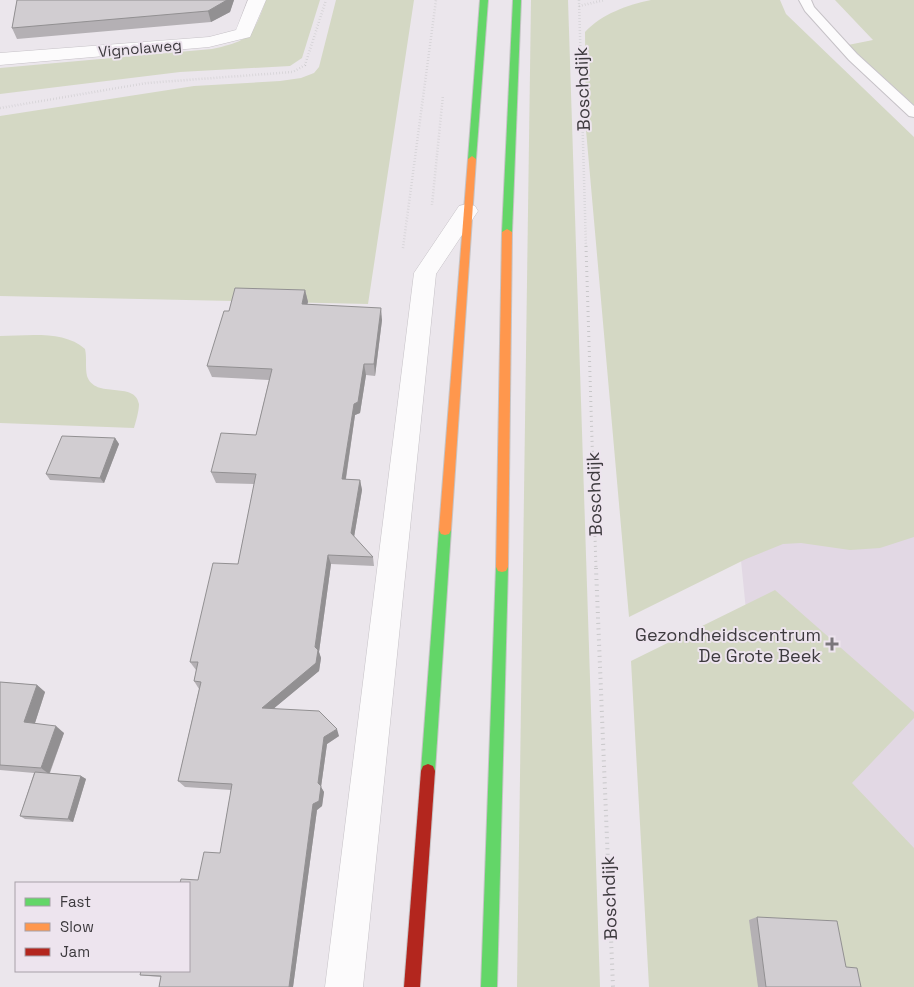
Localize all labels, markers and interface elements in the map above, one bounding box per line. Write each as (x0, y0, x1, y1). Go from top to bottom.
street label: Vignolaweg (98, 35, 182, 61)
street label: Boschdijk (569, 46, 595, 132)
street label: Boschdijk (581, 451, 607, 537)
place label: Gezondheidscentrum De Grote Beek (635, 623, 821, 667)
marker: Gezondheidscentrum De Grote Beek (825, 637, 839, 651)
street label: Boschdijk (596, 855, 622, 941)
legend (15, 882, 190, 972)
text: Fast (60, 892, 91, 911)
text: Slow (60, 917, 94, 936)
text: Jam (60, 942, 90, 961)

